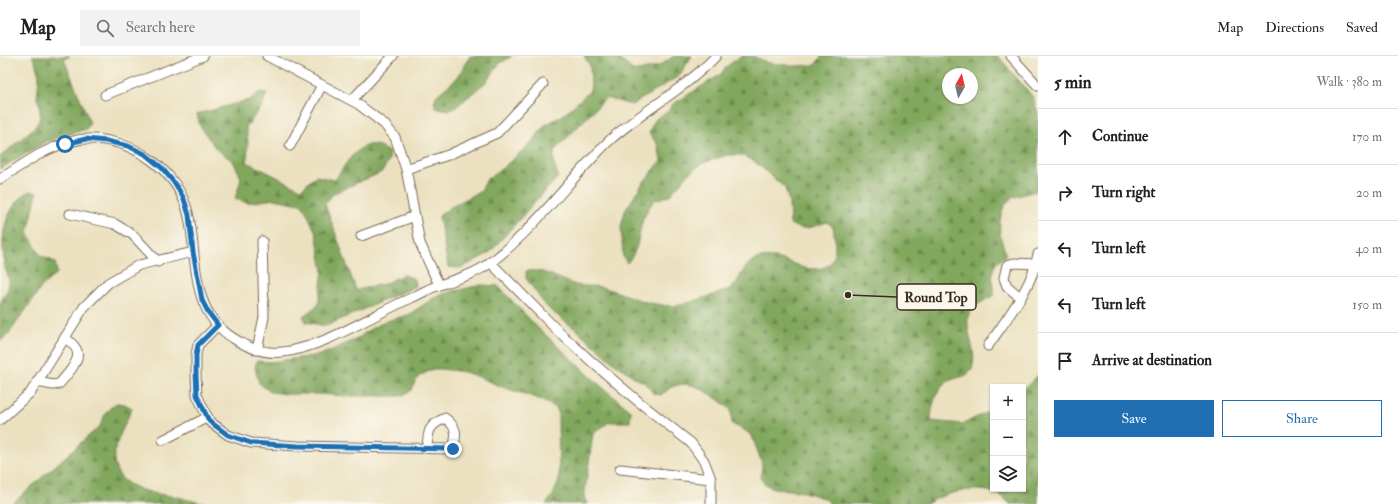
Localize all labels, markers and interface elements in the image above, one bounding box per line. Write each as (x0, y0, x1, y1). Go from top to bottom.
search box (80, 10, 360, 46)
text: Map (20, 16, 56, 40)
icon: search (94, 17, 116, 39)
text: Search here (126, 18, 195, 37)
text: Map (1217, 19, 1243, 36)
text: Directions (1265, 19, 1324, 36)
text: Saved (1346, 19, 1378, 36)
north arrow (942, 68, 978, 104)
text: 5 min (1054, 72, 1092, 93)
text: Walk · 380 m (1316, 74, 1382, 90)
icon: ahead (1054, 126, 1076, 148)
text: Continue (1092, 127, 1148, 146)
text: 170 m (1352, 129, 1382, 145)
route start (56, 135, 74, 153)
icon: right (1054, 182, 1076, 204)
text: Turn right (1092, 183, 1155, 202)
text: 20 m (1356, 185, 1382, 201)
icon: left (1054, 238, 1076, 260)
text: Turn left (1092, 239, 1146, 258)
text: 40 m (1356, 241, 1382, 257)
callout: Round Top (897, 284, 976, 310)
text: Round Top (904, 289, 968, 307)
icon: left (1054, 294, 1076, 316)
text: Turn left (1092, 295, 1146, 314)
text: 150 m (1352, 297, 1382, 313)
icon: arrive (1054, 350, 1076, 372)
text: Arrive at destination (1092, 351, 1212, 370)
map controls (990, 384, 1026, 492)
button: + (990, 384, 1026, 420)
button: Save (1054, 400, 1214, 437)
button: Share (1222, 400, 1382, 437)
button: − (990, 420, 1026, 456)
route end (444, 440, 462, 458)
button: layers (990, 456, 1026, 492)

